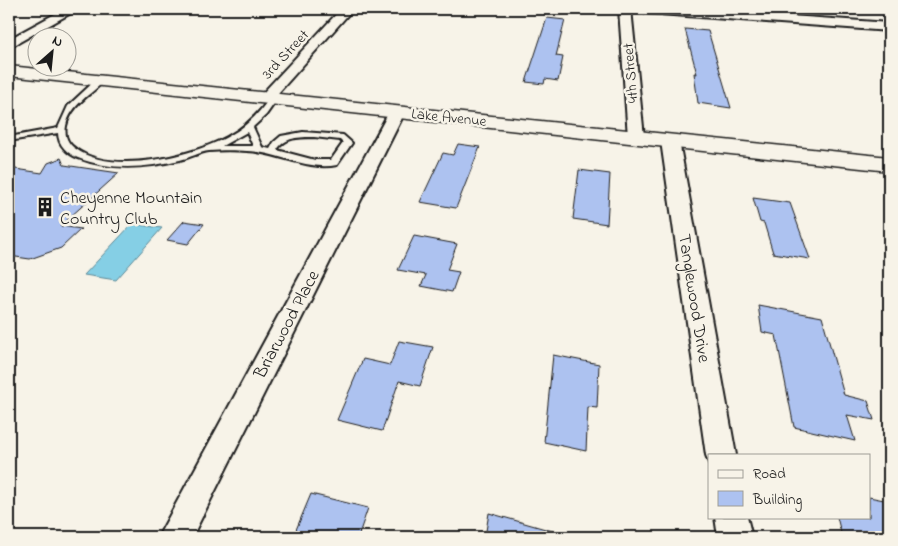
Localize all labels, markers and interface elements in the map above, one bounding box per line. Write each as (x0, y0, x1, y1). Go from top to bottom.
street label: 3rd Street (257, 25, 315, 84)
north arrow (28, 28, 78, 78)
text: N (48, 30, 66, 53)
street label: 4th Street (617, 42, 645, 104)
street label: Lake Avenue (410, 103, 488, 133)
place label: Cheyenne Mountain Country Club (60, 186, 202, 233)
building icon: Cheyenne Mountain Country Club (34, 196, 56, 218)
street label: Tanglewood Drive (669, 232, 716, 366)
street label: Briarwood Place (248, 265, 328, 385)
legend (708, 454, 870, 518)
text: Road (753, 463, 786, 485)
text: Building (752, 489, 802, 512)

